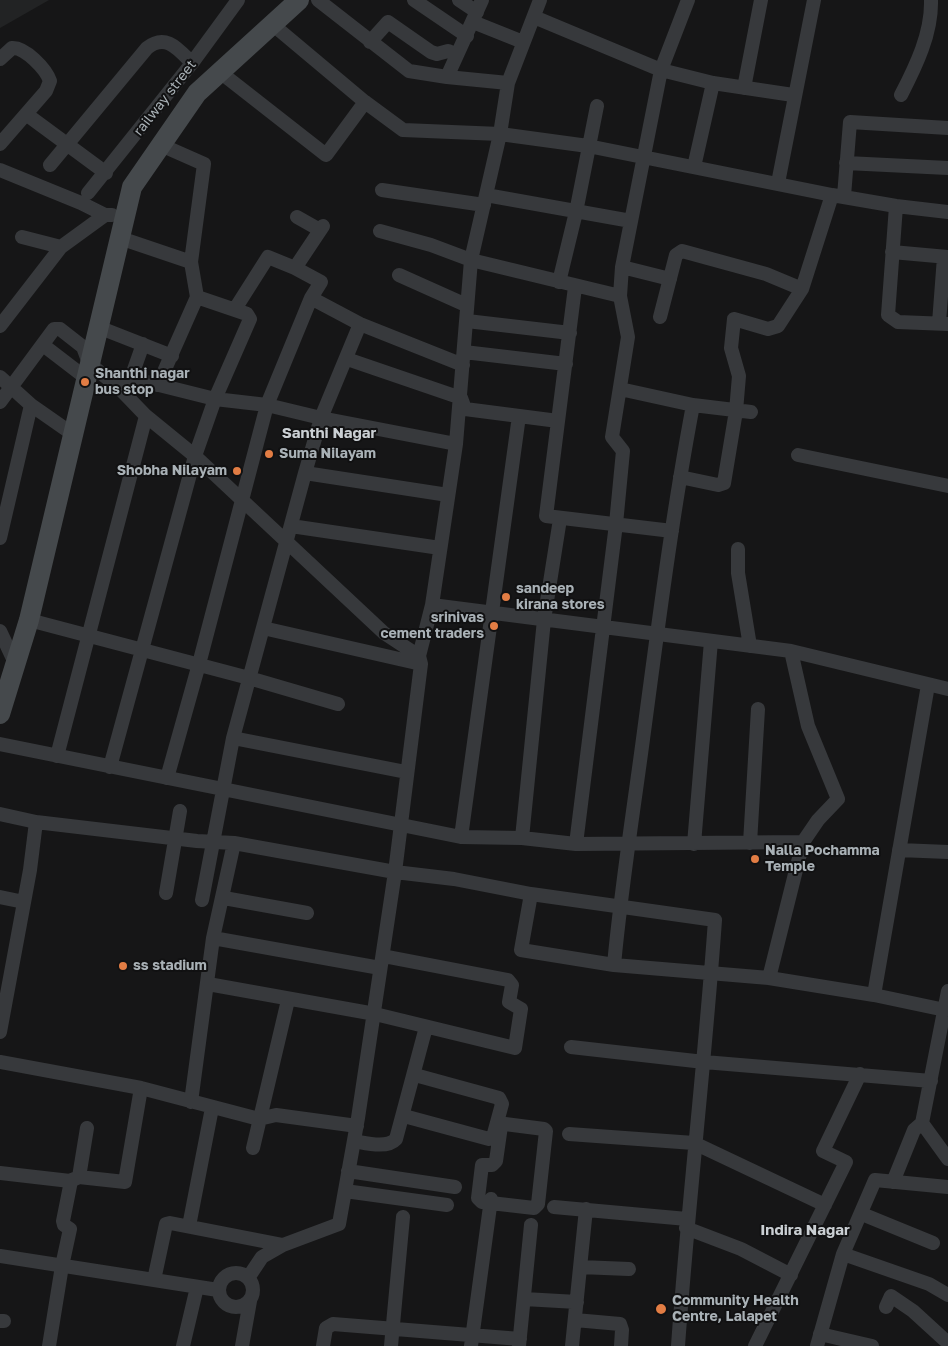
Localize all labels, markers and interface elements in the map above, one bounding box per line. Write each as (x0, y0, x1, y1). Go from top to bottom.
street label: railway street (130, 57, 200, 139)
place label: Shanthi nagar bus stop (95, 366, 190, 398)
marker: Shanthi nagar bus stop (79, 376, 91, 388)
district label: Santhi Nagar (282, 424, 376, 442)
place label: Suma Nilayam (279, 446, 376, 462)
marker: Suma Nilayam (263, 448, 275, 460)
place label: Shobha Nilayam (117, 463, 227, 479)
marker: Shobha Nilayam (231, 465, 243, 477)
place label: sandeep kirana stores (516, 581, 605, 614)
marker: sandeep kirana stores (500, 591, 512, 603)
place label: srinivas cement traders (380, 610, 484, 642)
marker: srinivas cement traders (488, 620, 500, 632)
place label: Nalla Pochamma Temple (765, 843, 880, 876)
marker: Nalla Pochamma Temple (749, 853, 761, 865)
place label: ss stadium (133, 958, 207, 974)
marker: ss stadium (117, 960, 129, 972)
district label: Indira Nagar (760, 1221, 850, 1239)
place label: Community Health Centre, Lalapet (672, 1293, 799, 1325)
marker: Community Health Centre, Lalapet (654, 1302, 668, 1316)

